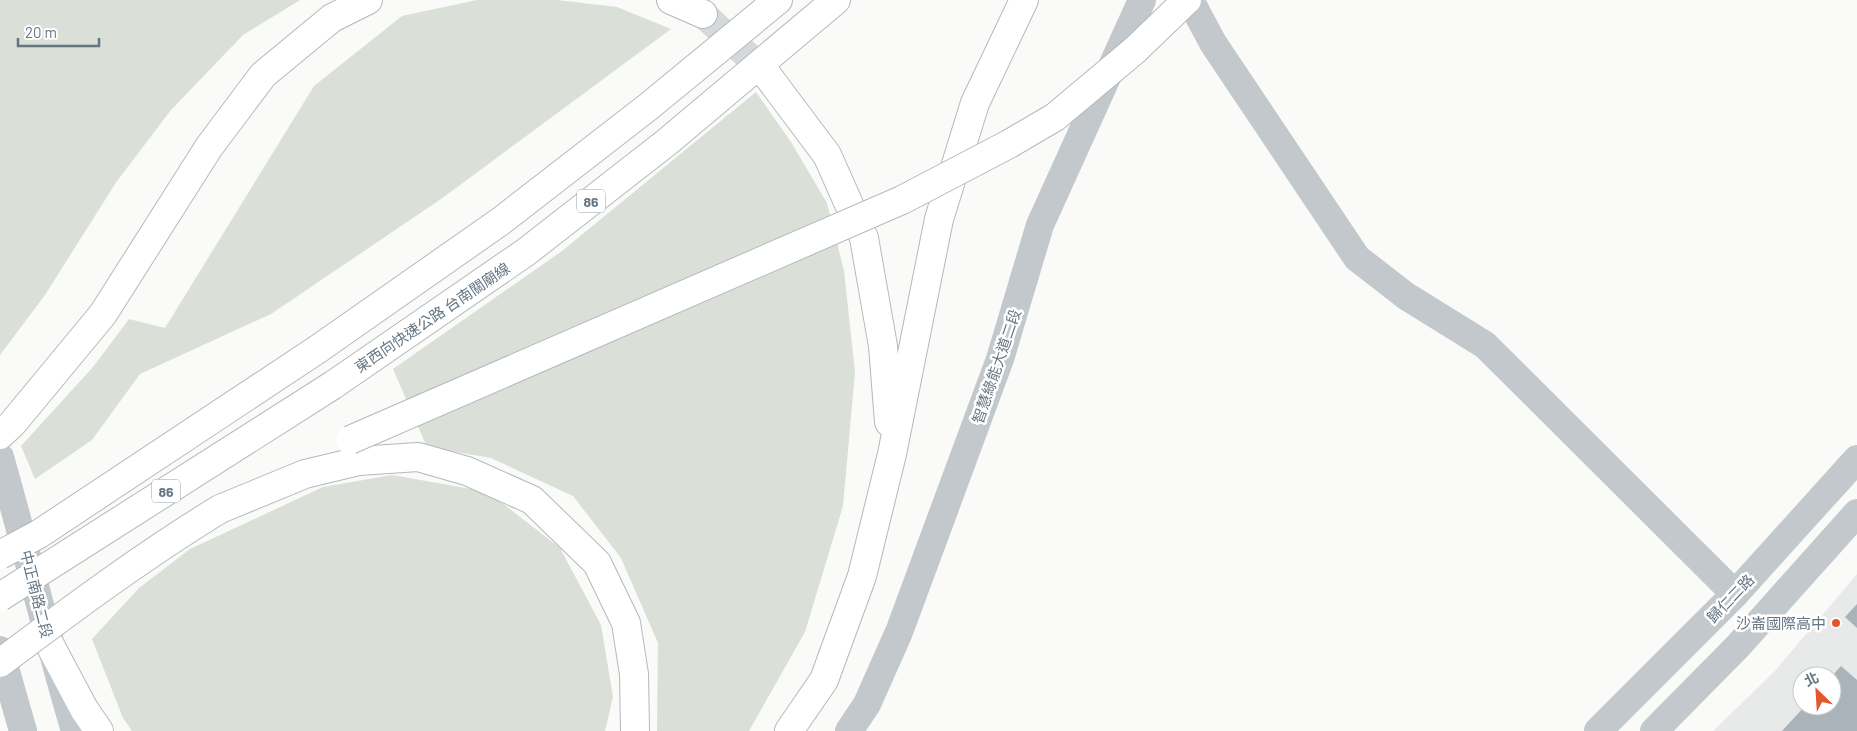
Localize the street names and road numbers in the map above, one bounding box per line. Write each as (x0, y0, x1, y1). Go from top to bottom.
road number: 86 (577, 190, 605, 212)
street label: 東西向快速公路 台南關廟線 (351, 258, 513, 376)
street label: 智慧綠能大道二段 (968, 306, 1024, 426)
road number: 86 (152, 480, 180, 502)
street label: 中正南路二段 (17, 548, 57, 640)
street label: 歸仁二路 (1703, 570, 1757, 626)

